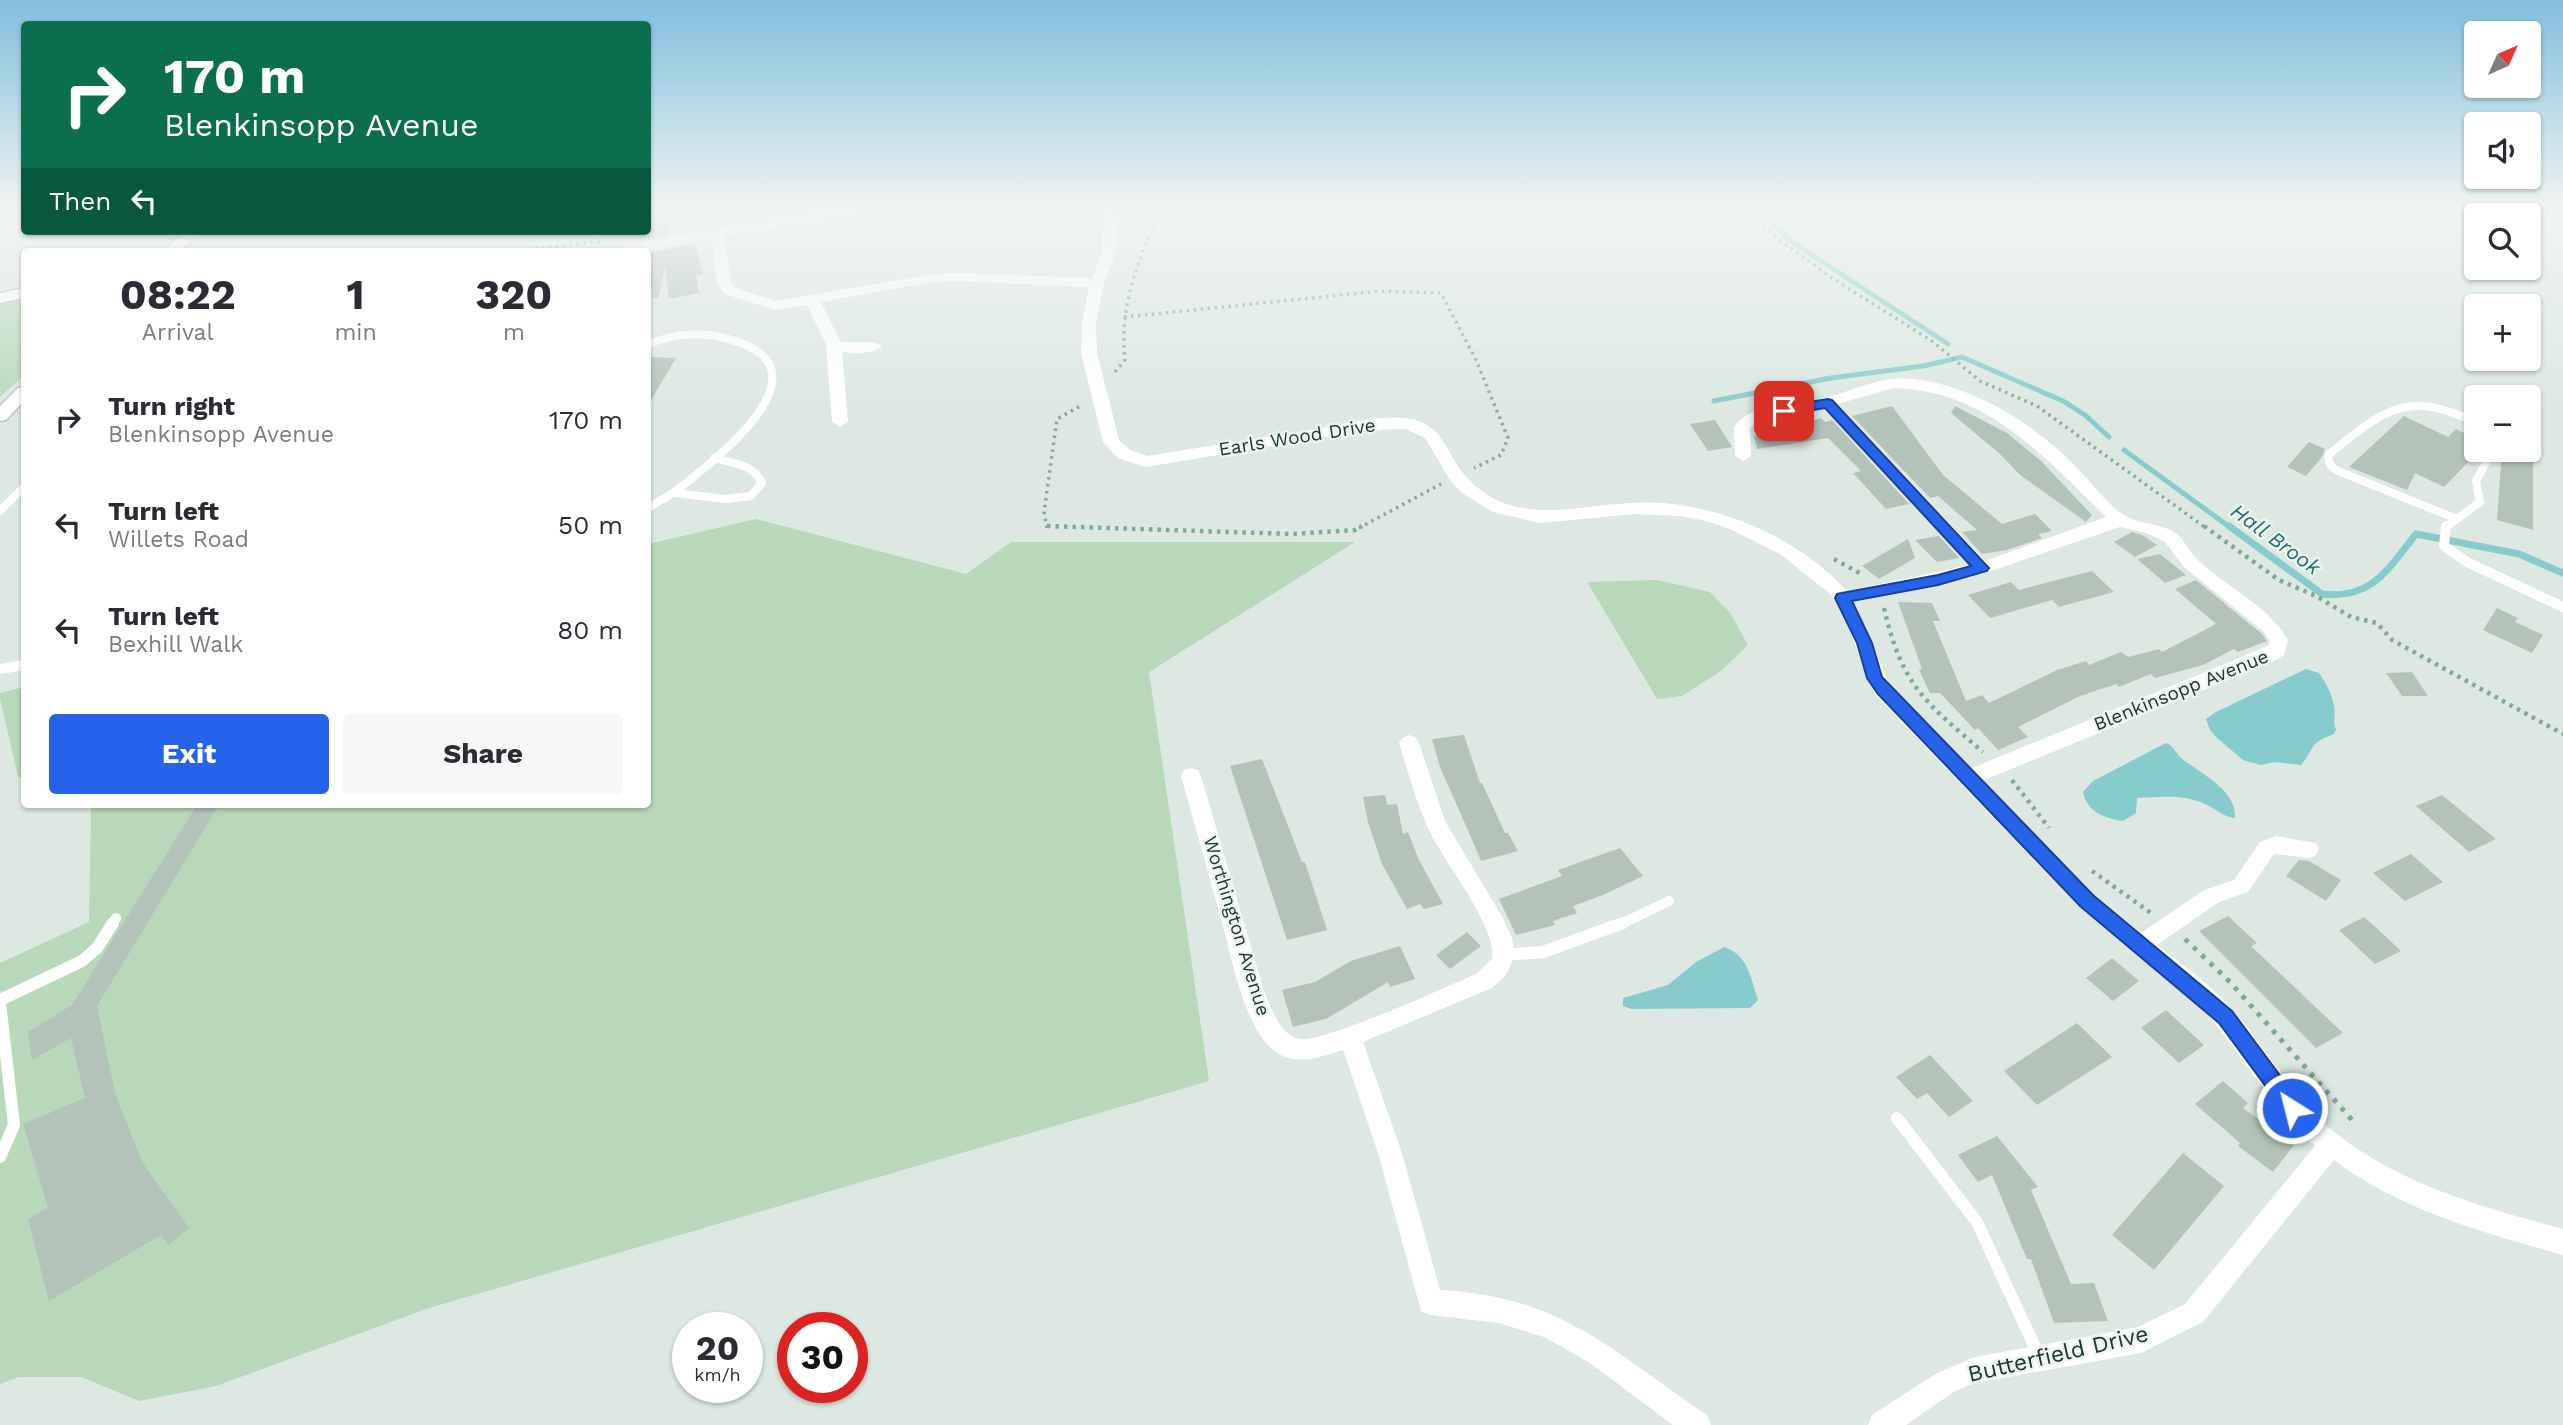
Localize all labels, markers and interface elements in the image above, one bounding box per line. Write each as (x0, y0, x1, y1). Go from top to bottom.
north arrow (2464, 21, 2541, 98)
map controls (2464, 21, 2541, 462)
text: 170 m (164, 47, 305, 105)
icon: right (49, 49, 140, 140)
text: Blenkinsopp Avenue (164, 106, 478, 144)
button: sound (2464, 112, 2541, 189)
icon: left (125, 182, 163, 220)
text: Then (49, 186, 111, 216)
button: search (2464, 203, 2541, 280)
text: 08:22 (120, 270, 236, 319)
text: 1 (347, 270, 365, 319)
text: 320 (475, 270, 552, 319)
button: + (2464, 294, 2541, 371)
text: Arrival (142, 319, 214, 346)
text: min (334, 319, 377, 346)
text: m (503, 319, 525, 346)
pin (1754, 381, 1814, 441)
button: − (2464, 385, 2541, 462)
text: Turn right (108, 391, 235, 421)
icon: arrive (1765, 392, 1803, 430)
icon: right (49, 401, 87, 439)
text: 170 m (549, 405, 623, 435)
street label: Earls Wood Drive (1217, 413, 1377, 461)
text: Blenkinsopp Avenue (108, 421, 334, 448)
text: Turn left (108, 496, 219, 526)
water label: Hall Brook (2226, 498, 2326, 580)
icon: left (49, 506, 87, 544)
text: 50 m (558, 510, 623, 540)
text: Willets Road (108, 526, 249, 553)
text: Turn left (108, 601, 219, 631)
icon: left (49, 611, 87, 649)
text: 80 m (557, 615, 623, 645)
text: Bexhill Walk (108, 631, 243, 658)
street label: Blenkinsopp Avenue (2090, 644, 2272, 736)
button: Exit (49, 714, 329, 794)
button: Share (343, 714, 623, 794)
street label: Worthington Avenue (1199, 833, 1275, 1019)
position arrow (2255, 1071, 2329, 1145)
speed limit sign: 30 (777, 1312, 868, 1403)
street label: Butterfield Drive (1965, 1320, 2151, 1388)
text: 20 (696, 1327, 739, 1369)
text: km/h (694, 1364, 741, 1385)

